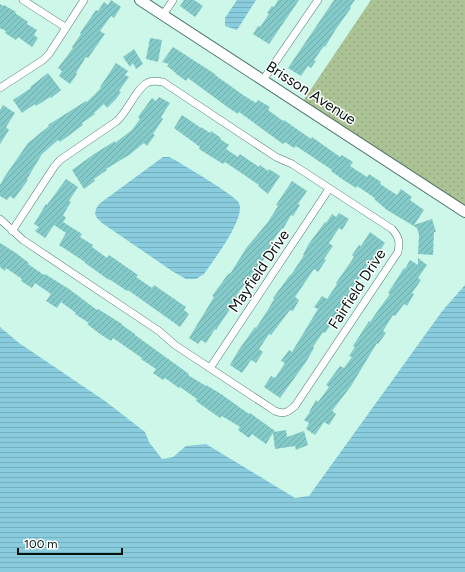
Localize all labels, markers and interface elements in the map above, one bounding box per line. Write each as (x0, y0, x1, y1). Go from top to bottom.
street label: Brisson Avenue (263, 57, 359, 129)
street label: Mayfield Drive (225, 226, 293, 316)
street label: Fairfield Drive (324, 246, 390, 332)
scale bar (18, 530, 122, 556)
text: 100 m (24, 537, 58, 551)

